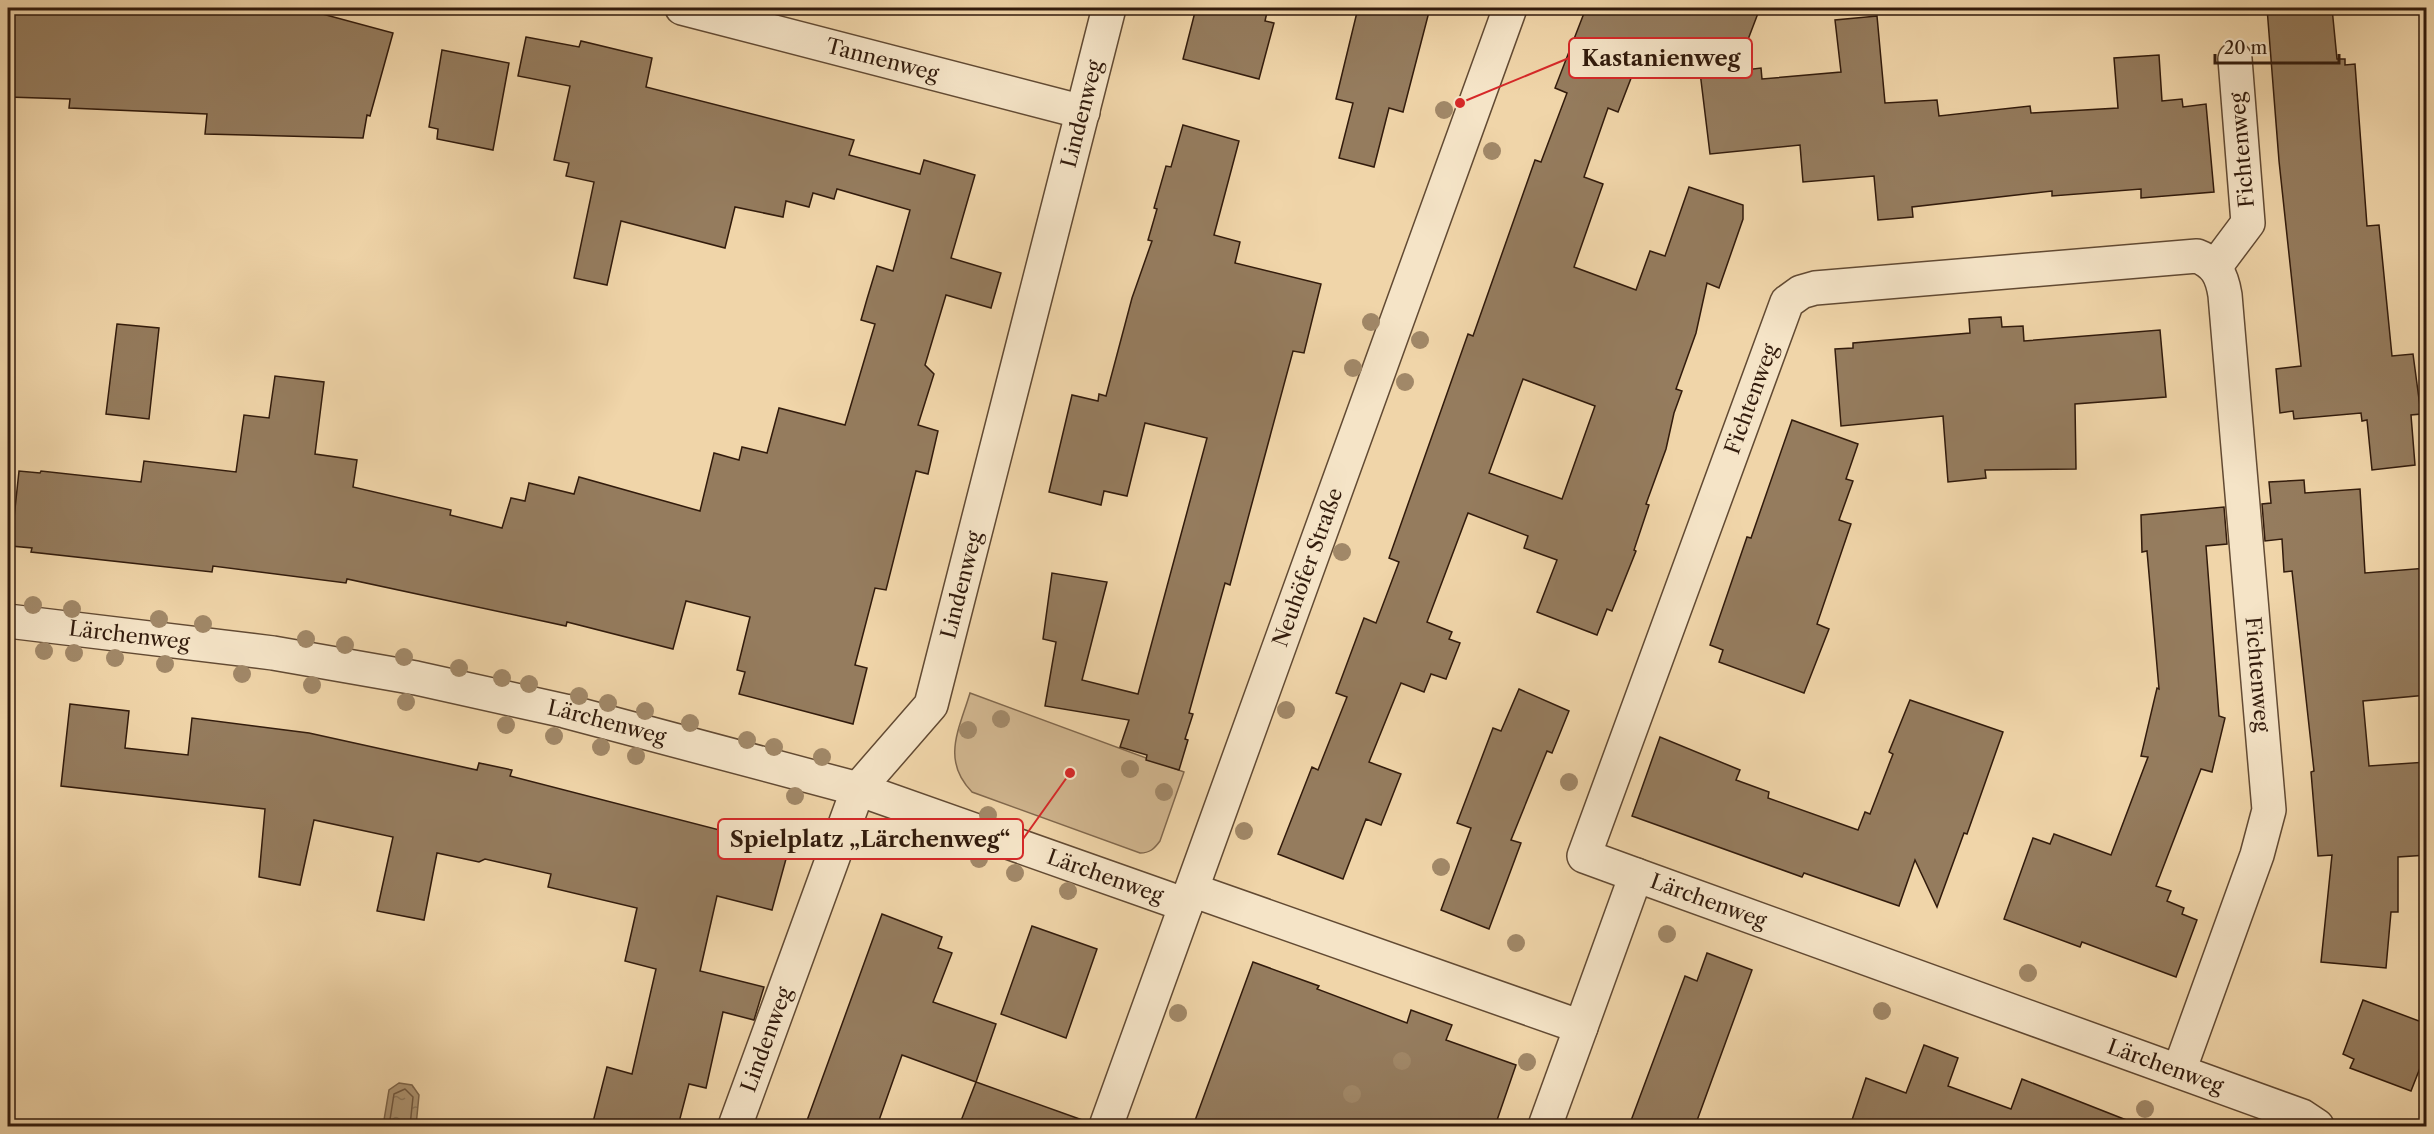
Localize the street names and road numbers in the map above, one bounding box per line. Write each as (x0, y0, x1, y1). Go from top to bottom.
street label: Tannenweg (824, 33, 942, 86)
street label: Lindenweg (1056, 57, 1107, 170)
street label: Fichtenweg (2224, 90, 2259, 209)
street label: Fichtenweg (1719, 339, 1783, 458)
street label: Neuhöfer Straße (1267, 484, 1348, 650)
street label: Lindenweg (935, 527, 987, 641)
street label: Lärchenweg (67, 615, 192, 655)
street label: Fichtenweg (2241, 616, 2275, 734)
street label: Lärchenweg (545, 695, 670, 750)
street label: Lärchenweg (1044, 844, 1168, 908)
street label: Lärchenweg (1647, 868, 1771, 933)
street label: Lindenweg (735, 983, 797, 1095)
street label: Lärchenweg (2104, 1034, 2228, 1099)

